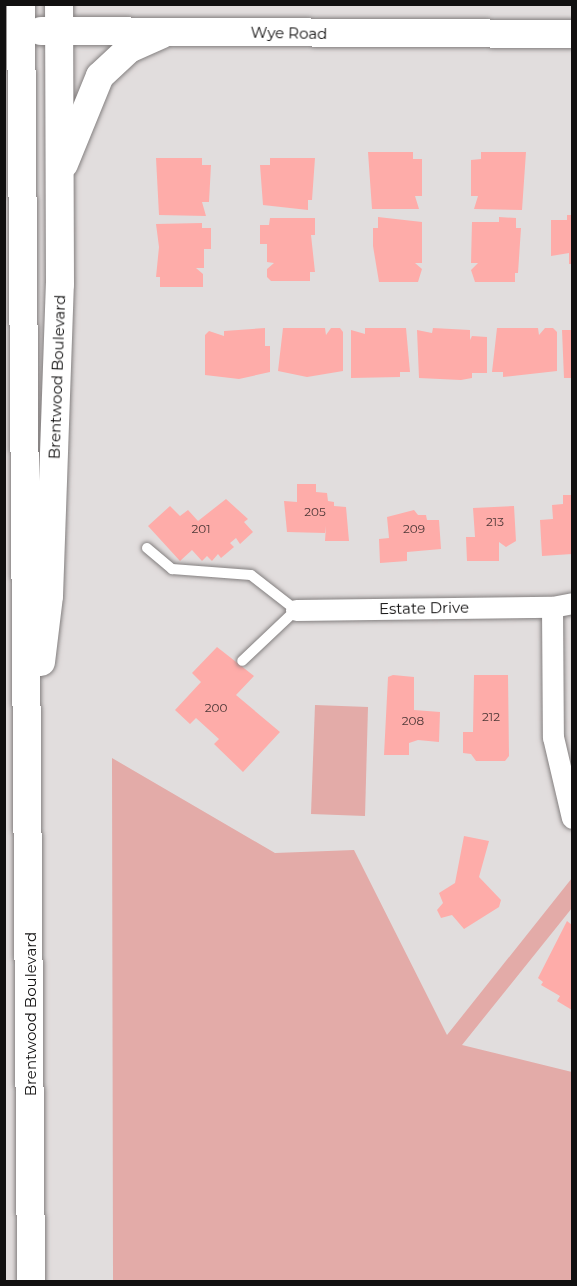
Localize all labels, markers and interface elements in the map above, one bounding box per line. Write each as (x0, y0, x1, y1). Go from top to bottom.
street label: Wye Road (250, 23, 328, 43)
street label: Brentwood Boulevard (45, 294, 69, 460)
house number: 205 (304, 505, 326, 519)
house number: 213 (486, 515, 504, 529)
house number: 201 (191, 522, 211, 536)
house number: 209 (403, 522, 425, 536)
street label: Estate Drive (379, 598, 469, 618)
house number: 200 (205, 701, 227, 715)
house number: 212 (482, 710, 500, 724)
house number: 208 (402, 714, 424, 728)
street label: Brentwood Boulevard (22, 932, 40, 1096)

